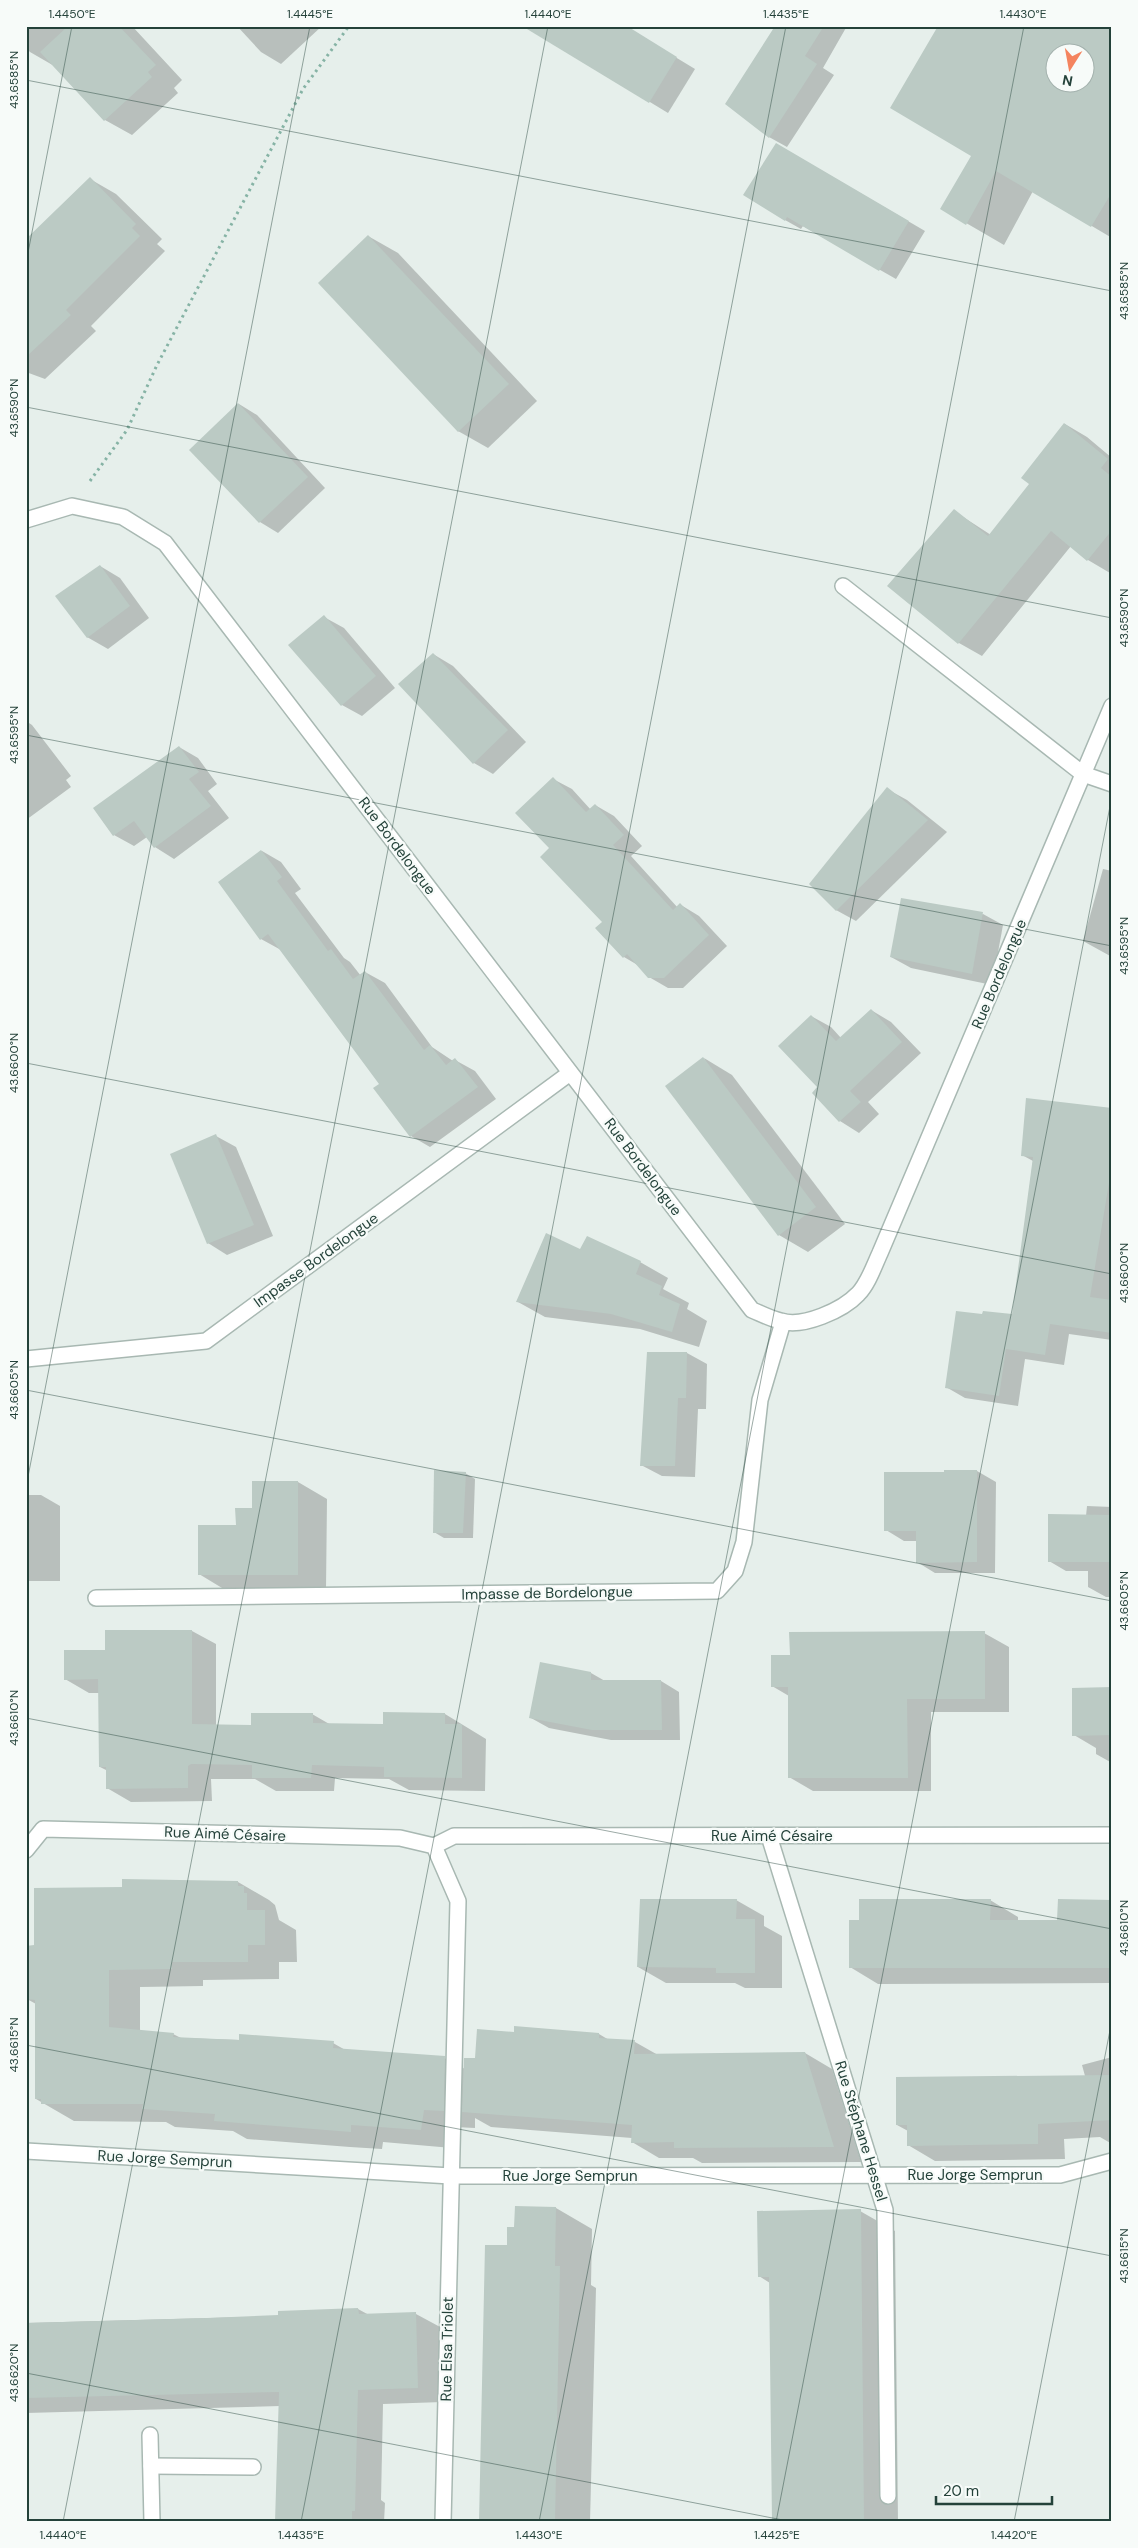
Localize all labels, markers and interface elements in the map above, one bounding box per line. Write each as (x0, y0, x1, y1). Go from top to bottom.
text: 1.4450°E (48, 6, 96, 22)
text: 1.4445°E (287, 6, 333, 22)
text: 1.4440°E (524, 6, 572, 22)
text: 1.4435°E (763, 6, 809, 22)
text: 1.4430°E (1000, 6, 1047, 22)
north arrow (1046, 42, 1096, 92)
text: 43.6585°N (6, 51, 22, 109)
text: N (1061, 71, 1074, 91)
text: 43.6585°N (1116, 262, 1132, 320)
text: 43.6590°N (6, 379, 22, 437)
text: 43.6590°N (1116, 589, 1132, 647)
text: 43.6595°N (6, 706, 22, 764)
street label: Rue Bordelongue (354, 793, 440, 899)
street label: Rue Bordelongue (967, 916, 1031, 1032)
text: 43.6595°N (1116, 917, 1132, 975)
text: 43.6600°N (6, 1033, 22, 1093)
street label: Rue Bordelongue (600, 1114, 686, 1220)
street label: Impasse Bordelongue (250, 1208, 382, 1312)
text: 43.6600°N (1116, 1243, 1132, 1303)
text: 43.6605°N (6, 1360, 22, 1420)
text: 43.6605°N (1116, 1571, 1132, 1631)
street label: Impasse de Bordelongue (461, 1582, 633, 1604)
text: 43.6610°N (6, 1690, 22, 1746)
street label: Rue Aimé Césaire (164, 1822, 286, 1846)
street label: Rue Aimé Césaire (711, 1826, 833, 1846)
text: 43.6610°N (1116, 1900, 1132, 1956)
text: 43.6615°N (6, 2018, 22, 2072)
street label: Rue Stéphane Hessel (830, 2058, 892, 2204)
street label: Rue Jorge Semprun (97, 2145, 233, 2173)
street label: Rue Jorge Semprun (907, 2165, 1043, 2185)
street label: Rue Jorge Semprun (502, 2166, 638, 2186)
text: 43.6615°N (1116, 2229, 1132, 2283)
street label: Rue Elsa Triolet (436, 2296, 458, 2401)
text: 43.6620°N (6, 2344, 22, 2402)
scale bar (936, 2473, 1052, 2505)
text: 20 m (943, 2481, 979, 2501)
text: 1.4440°E (39, 2527, 87, 2543)
text: 1.4435°E (278, 2527, 324, 2543)
text: 1.4430°E (516, 2527, 563, 2543)
text: 1.4425°E (754, 2527, 800, 2543)
text: 1.4420°E (991, 2527, 1038, 2543)

